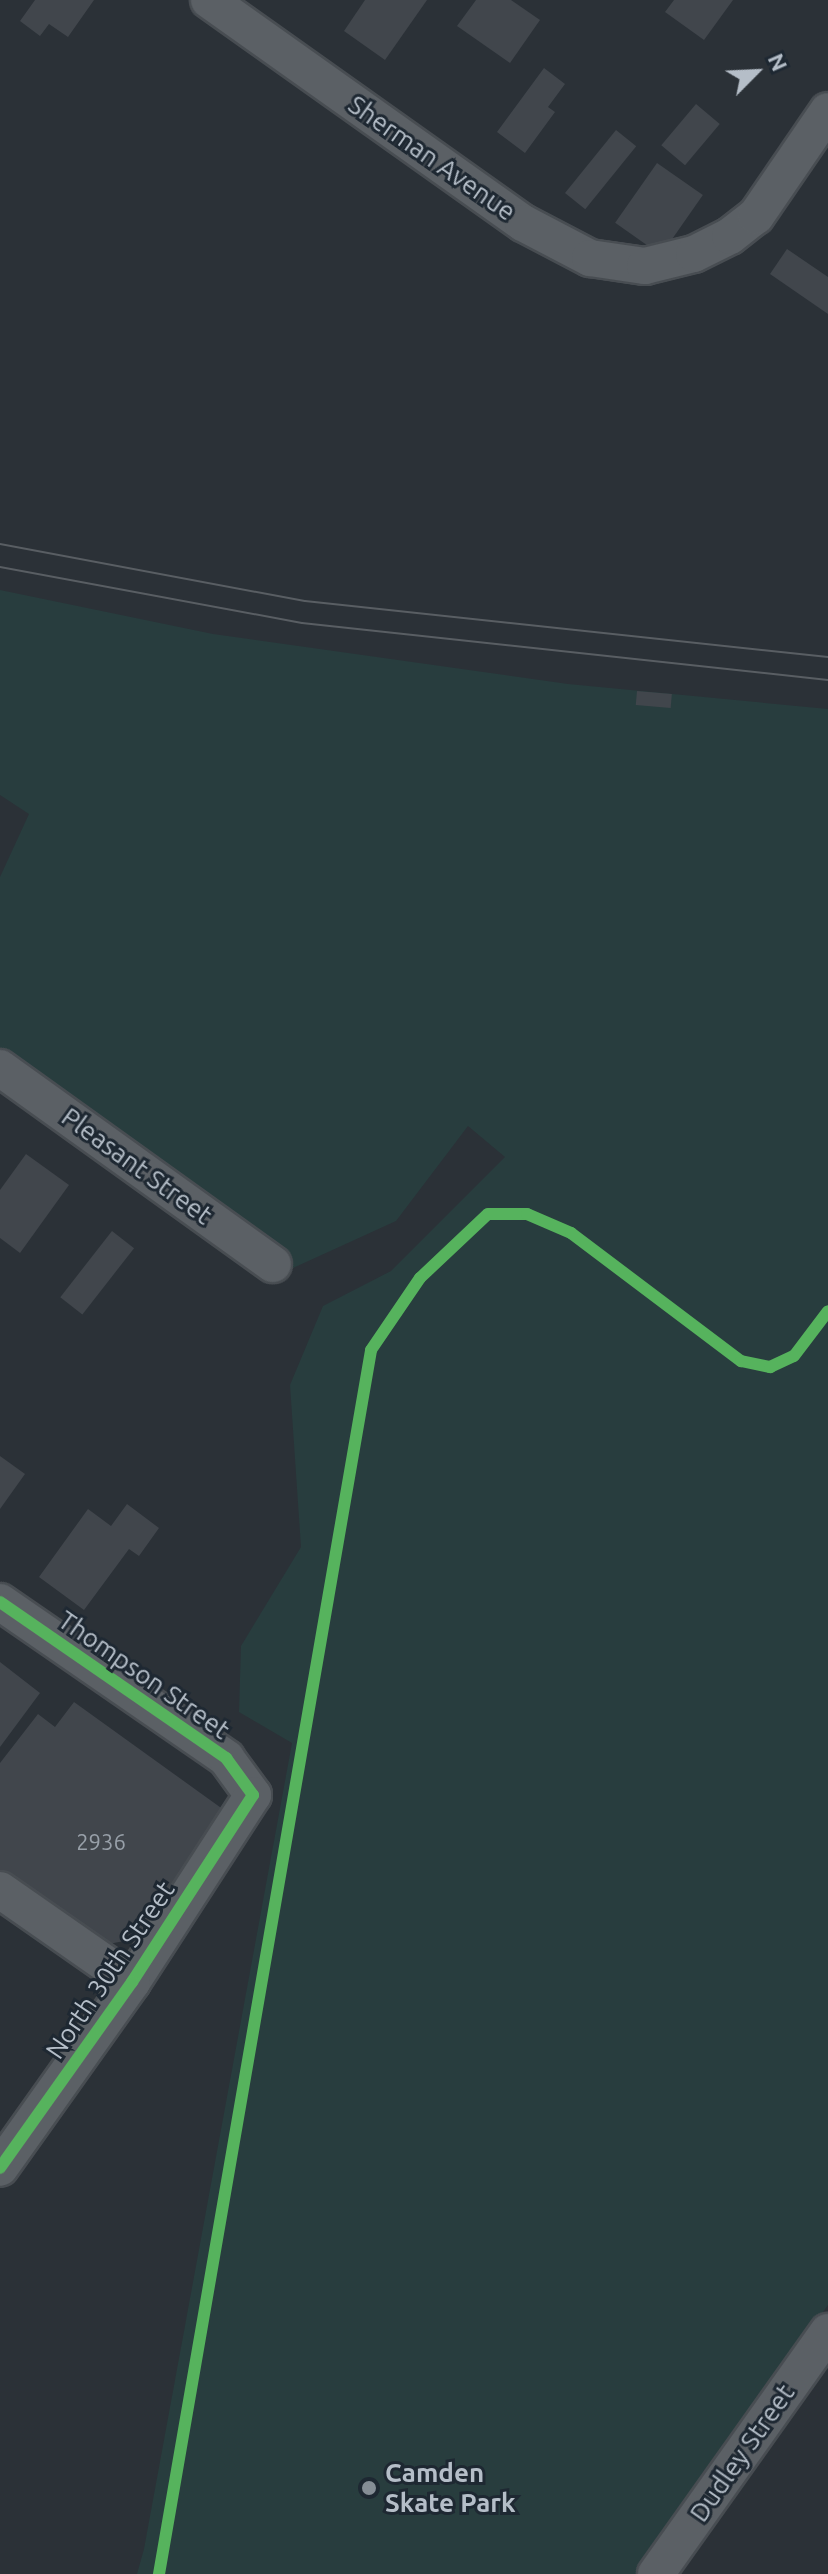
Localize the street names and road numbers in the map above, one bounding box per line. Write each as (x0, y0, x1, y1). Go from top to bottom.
street label: Sherman Avenue (342, 89, 522, 227)
street label: Pleasant Street (56, 1101, 218, 1231)
street label: Thompson Street (52, 1604, 236, 1746)
street label: North 30th Street (39, 1875, 181, 2065)
street label: Dudley Street (683, 2378, 801, 2528)

